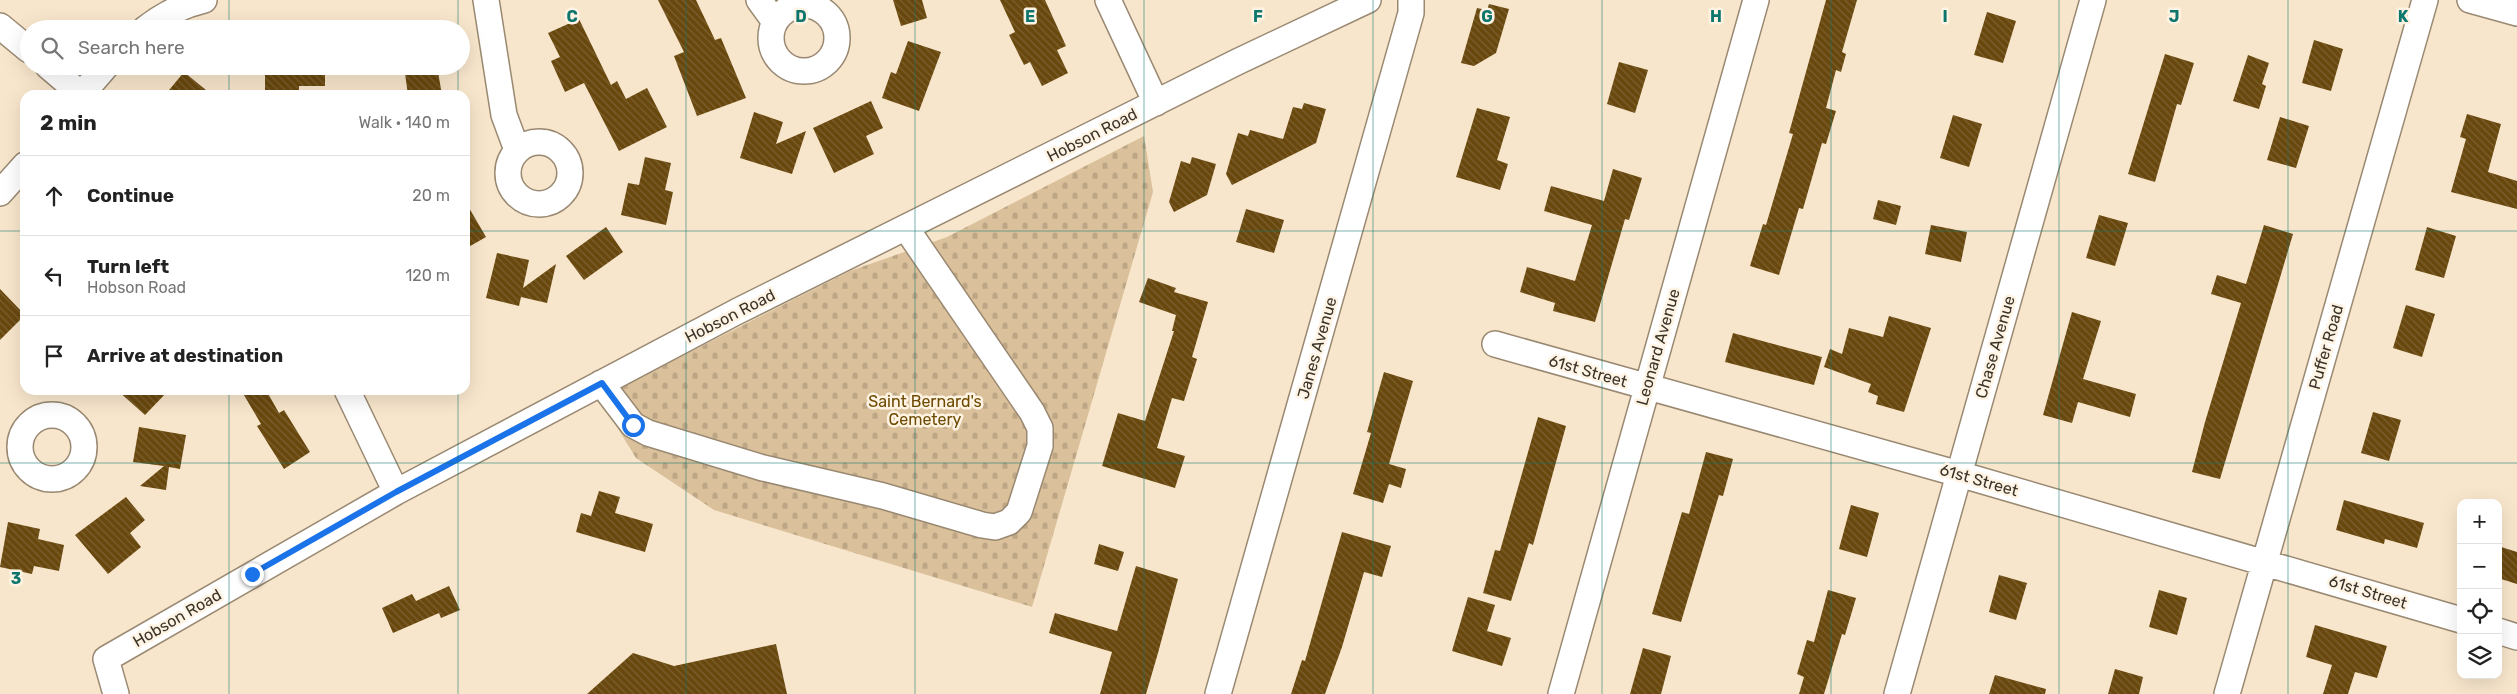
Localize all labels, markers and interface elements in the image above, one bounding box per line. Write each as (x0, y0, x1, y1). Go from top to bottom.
text: C (566, 7, 578, 26)
text: D (795, 7, 807, 26)
text: E (1025, 7, 1035, 26)
text: F (1253, 7, 1263, 26)
text: G (1481, 7, 1493, 26)
text: H (1710, 7, 1722, 26)
text: I (1942, 7, 1948, 26)
text: J (2169, 7, 2179, 26)
text: K (2398, 7, 2409, 26)
search box (20, 20, 470, 75)
icon: search (38, 34, 66, 62)
text: Search here (78, 36, 185, 59)
street label: Hobson Road (1044, 104, 1140, 166)
text: 2 min (40, 110, 97, 135)
text: Walk · 140 m (359, 113, 450, 132)
icon: ahead (40, 182, 68, 210)
text: Continue (87, 184, 174, 207)
text: 20 m (412, 186, 450, 205)
text: Turn left (87, 255, 169, 278)
icon: left (40, 262, 68, 290)
text: 120 m (405, 266, 450, 285)
text: Hobson Road (87, 278, 186, 297)
street label: Hobson Road (682, 285, 778, 347)
street label: Leonard Avenue (1632, 286, 1684, 408)
street label: Chase Avenue (1971, 293, 2019, 401)
street label: Janes Avenue (1293, 295, 1341, 401)
street label: Puffer Road (2305, 302, 2347, 392)
icon: arrive (40, 342, 68, 370)
text: Arrive at destination (87, 344, 283, 367)
street label: 61st Street (1547, 351, 1629, 391)
park label: Saint Bernard's Cemetery (868, 392, 982, 429)
route start (622, 414, 645, 437)
street label: 61st Street (1938, 460, 2020, 500)
map controls (2457, 499, 2502, 679)
button: + (2457, 499, 2502, 544)
button: − (2457, 544, 2502, 589)
route end (241, 563, 264, 586)
text: 3 (11, 569, 21, 588)
street label: 61st Street (2327, 571, 2409, 613)
street label: Hobson Road (129, 585, 225, 651)
button: locate (2457, 589, 2502, 634)
button: layers (2457, 634, 2502, 679)

